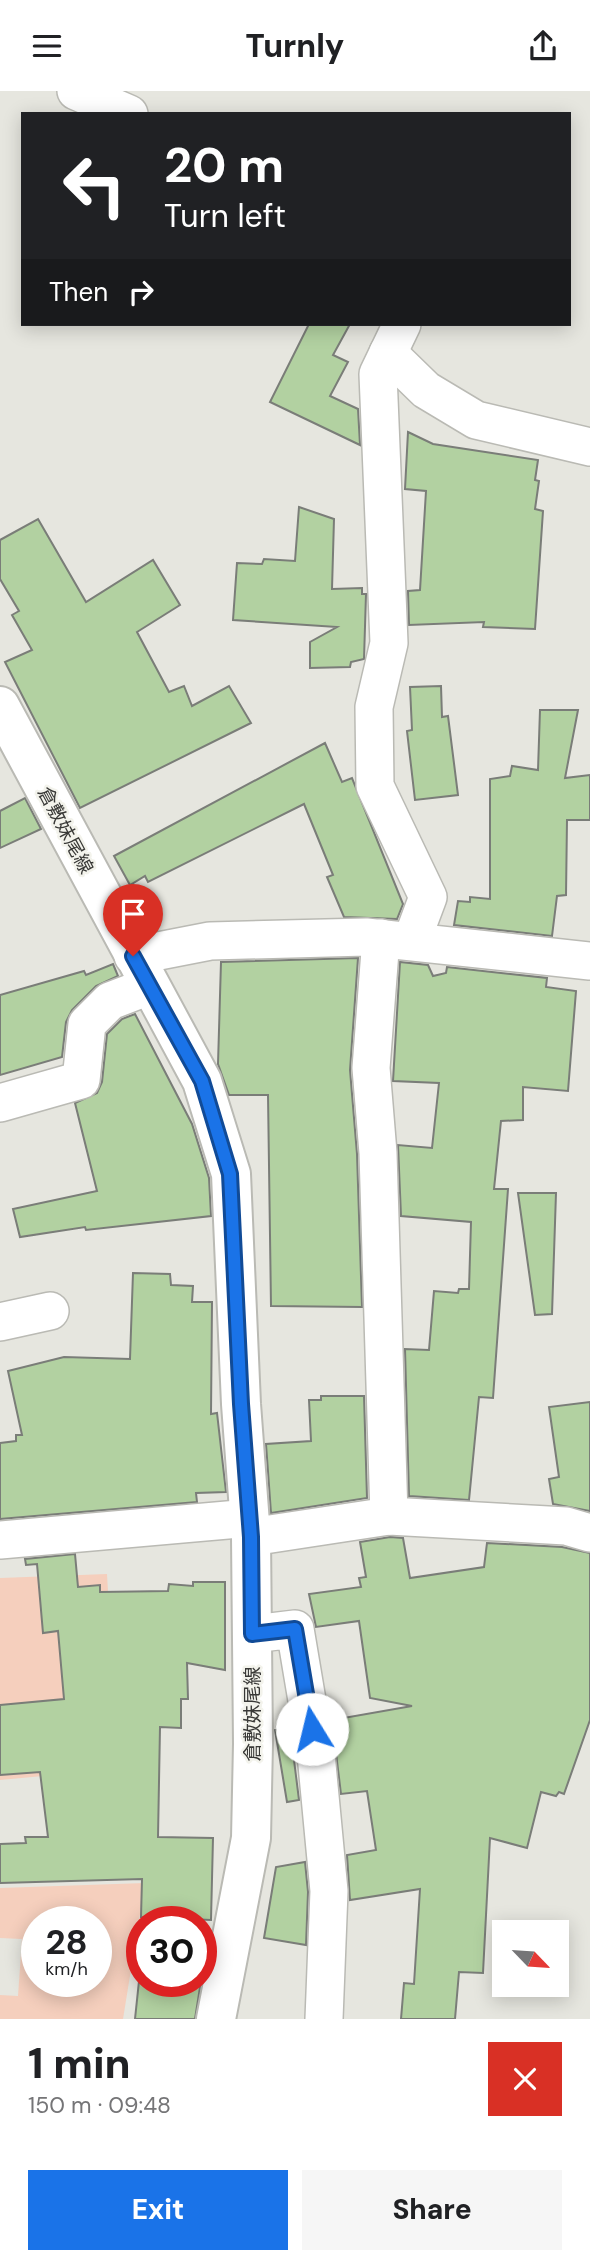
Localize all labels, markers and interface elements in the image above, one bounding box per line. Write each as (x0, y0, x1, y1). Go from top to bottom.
text: Turnly (246, 25, 344, 67)
icon: menu (28, 27, 66, 65)
icon: share (524, 27, 562, 65)
text: 20 m (164, 133, 284, 197)
icon: left (49, 140, 140, 231)
text: Turn left (164, 195, 286, 237)
icon: right (122, 273, 160, 311)
text: Then (49, 275, 108, 309)
street label: 倉敷妹尾線 (32, 782, 99, 878)
pin (103, 884, 163, 956)
icon: arrive (114, 895, 152, 933)
street label: 倉敷妹尾線 (240, 1666, 265, 1762)
position arrow (275, 1692, 349, 1766)
speed limit sign: 30 (126, 1906, 217, 1997)
text: 28 (45, 1919, 88, 1965)
north arrow (492, 1920, 569, 1997)
map controls (492, 1920, 569, 1997)
text: km/h (45, 1957, 88, 1981)
text: 1 min (28, 2036, 131, 2091)
button: close (488, 2042, 562, 2116)
text: 150 m · 09:48 (28, 2090, 171, 2120)
button: Exit (28, 2170, 288, 2250)
button: Share (302, 2170, 562, 2250)

